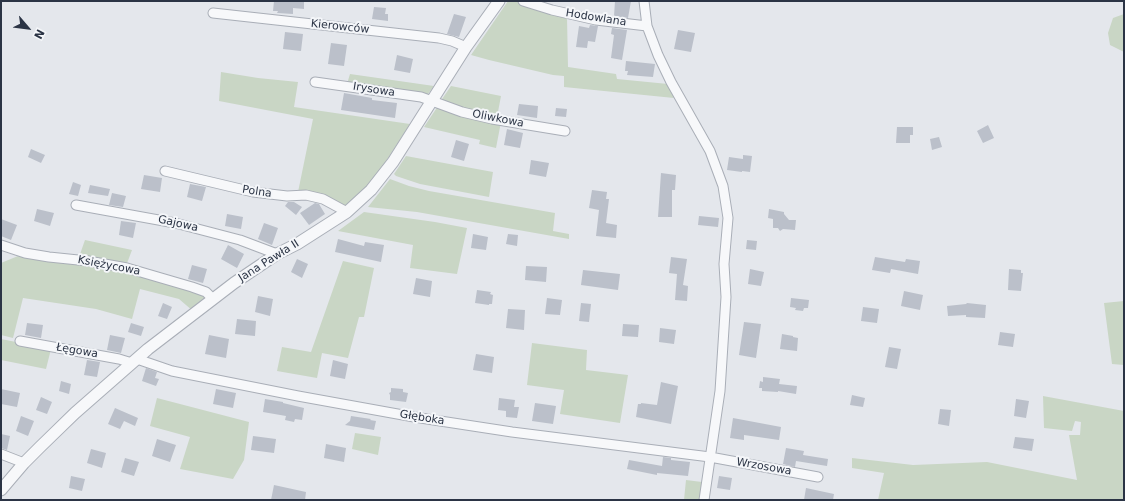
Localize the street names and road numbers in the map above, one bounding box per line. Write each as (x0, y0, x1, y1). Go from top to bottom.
street label: Hodowlana (565, 7, 627, 29)
street label: Kierowców (310, 17, 370, 37)
street label: Irysowa (352, 80, 396, 100)
street label: Oliwkowa (471, 108, 525, 130)
street label: Polna (241, 183, 273, 201)
street label: Gajowa (157, 213, 199, 235)
street label: Jana Pawła II (236, 237, 302, 285)
street label: Księżycowa (77, 253, 141, 279)
street label: Łęgowa (55, 341, 99, 361)
street label: Głęboka (399, 408, 445, 428)
street label: Wrzosowa (735, 456, 793, 478)

